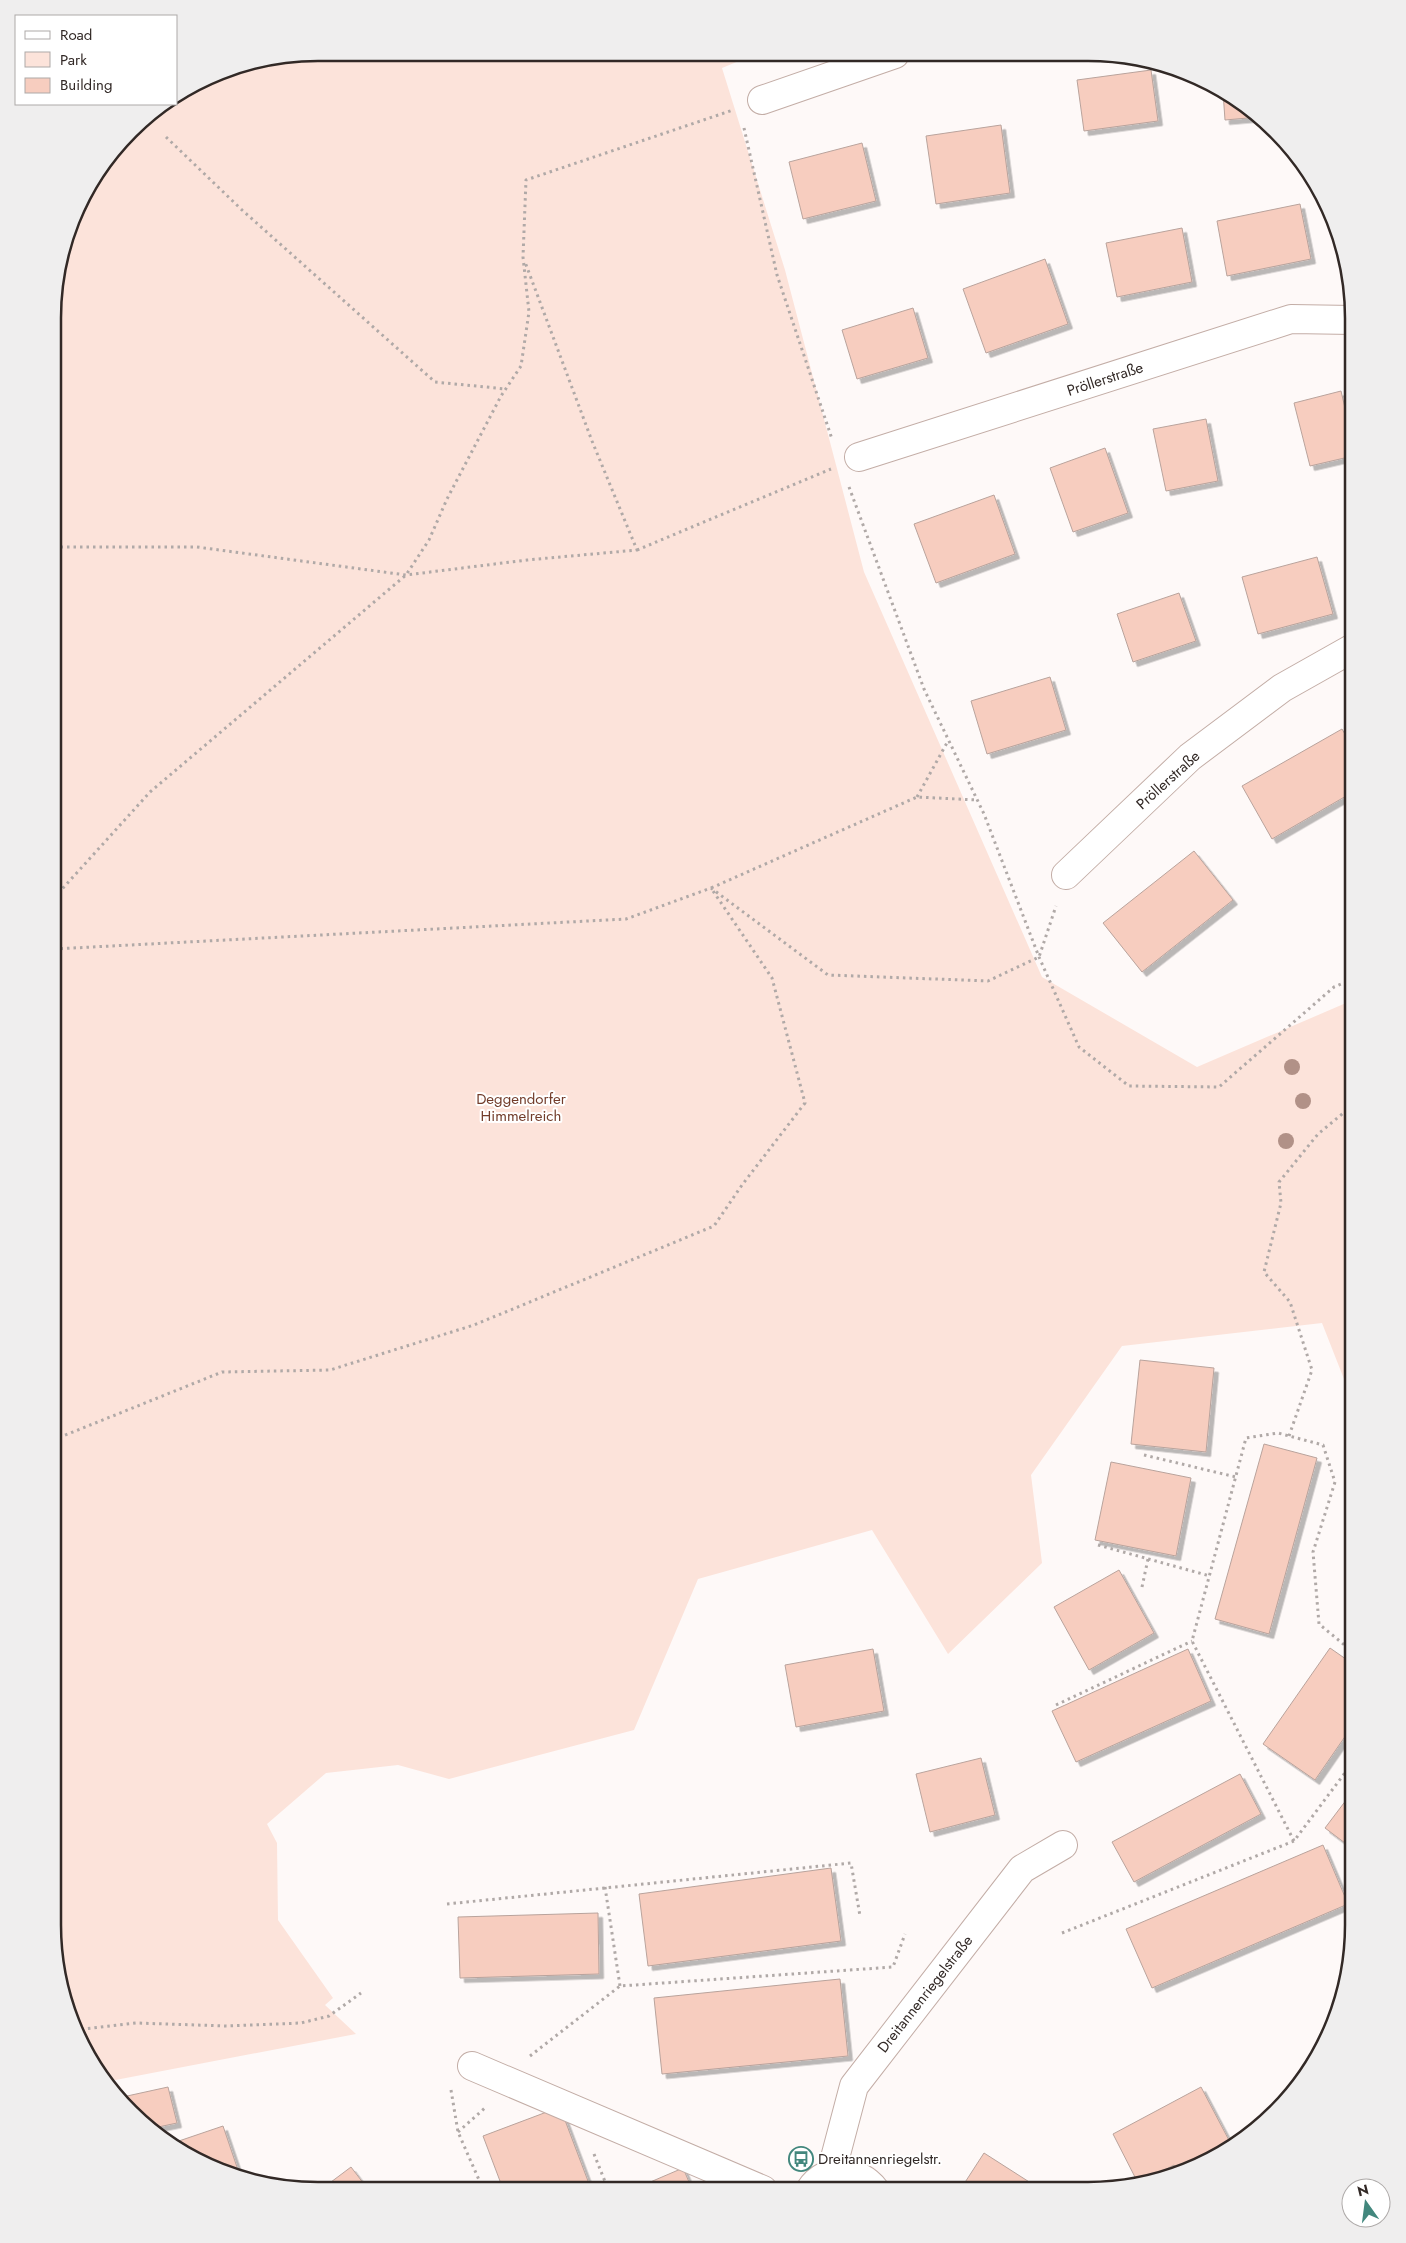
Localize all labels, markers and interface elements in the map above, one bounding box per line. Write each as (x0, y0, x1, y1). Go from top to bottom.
legend (15, 15, 178, 105)
text: Road (60, 24, 92, 46)
text: Park (60, 49, 87, 71)
text: Building (60, 74, 112, 96)
street label: Pröllerstraße (1064, 356, 1146, 402)
street label: Pröllerstraße (1131, 745, 1205, 815)
park label: Deggendorfer Himmelreich (476, 1088, 567, 1127)
street label: Dreitannenriegelstraße (872, 1930, 978, 2057)
bus stop icon: Dreitannenriegelstr. (788, 2146, 814, 2172)
place label: Dreitannenriegelstr. (818, 2148, 942, 2170)
north arrow (1341, 2178, 1391, 2228)
text: N (1355, 2179, 1371, 2201)

